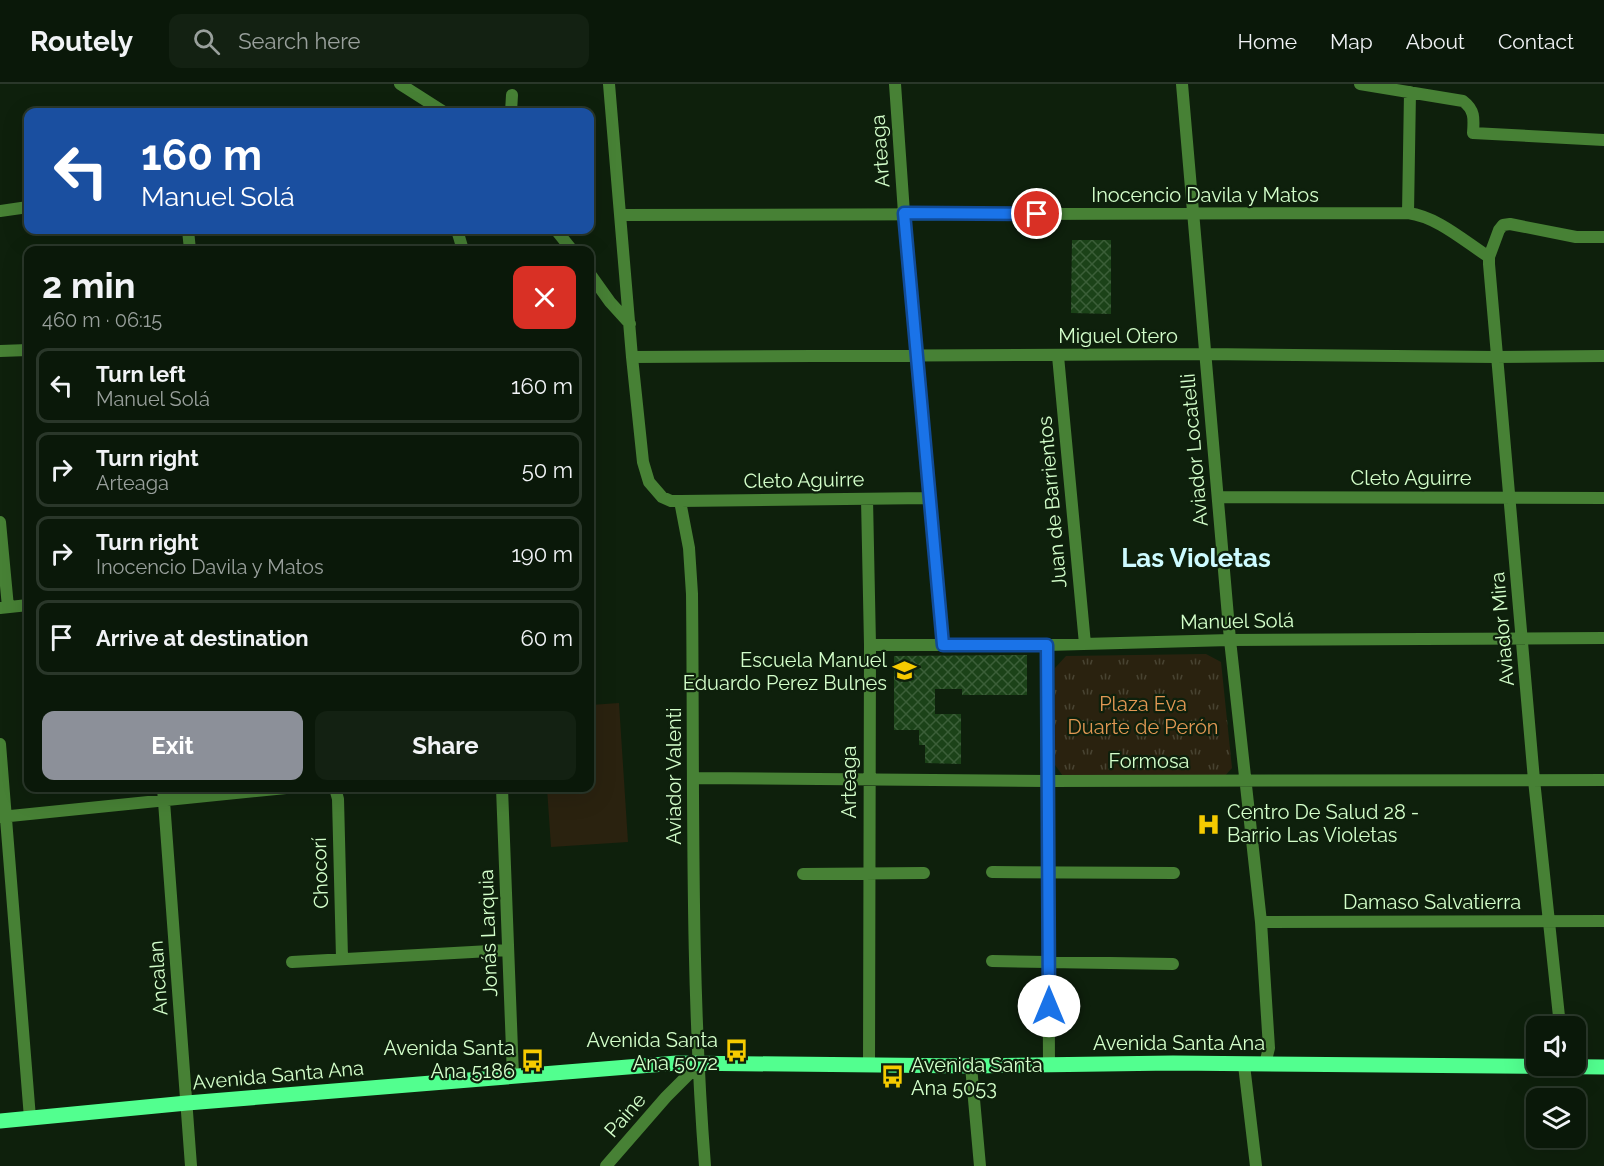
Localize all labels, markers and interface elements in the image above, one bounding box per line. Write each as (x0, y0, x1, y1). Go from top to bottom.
search box (169, 14, 589, 68)
text: Routely (30, 25, 133, 58)
icon: search (190, 25, 223, 58)
text: Search here (238, 28, 360, 54)
text: Home (1238, 29, 1297, 54)
text: Map (1330, 29, 1373, 54)
text: About (1406, 29, 1465, 54)
text: Contact (1498, 29, 1574, 54)
street label: Arteaga (865, 114, 895, 188)
text: 160 m (141, 131, 262, 180)
icon: left (42, 132, 120, 210)
text: Manuel Solá (141, 181, 295, 212)
street label: Inocencio Davila y Matos (1091, 183, 1319, 207)
pin (1011, 188, 1062, 239)
icon: arrive (1020, 197, 1053, 230)
text: 2 min (42, 264, 135, 306)
button: close (513, 266, 576, 329)
text: 460 m · 06:15 (42, 308, 162, 332)
street label: Miguel Otero (1058, 324, 1178, 348)
text: Turn left (96, 361, 186, 387)
icon: left (45, 369, 78, 402)
text: 160 m (511, 373, 573, 399)
street label: Aviador Locatelli (1175, 373, 1213, 527)
text: Manuel Solá (96, 387, 210, 411)
street label: Juan de Barrientos (1033, 415, 1071, 589)
text: Turn right (96, 445, 199, 471)
icon: right (45, 453, 78, 486)
text: 50 m (522, 457, 573, 483)
street label: Cleto Aguirre (1351, 466, 1472, 490)
street label: Cleto Aguirre (743, 467, 865, 493)
text: Arteaga (96, 471, 169, 495)
text: Turn right (96, 529, 199, 555)
icon: right (45, 537, 78, 570)
text: 190 m (511, 541, 573, 567)
district label: Las Violetas (1121, 543, 1271, 573)
text: Inocencio Davila y Matos (96, 555, 324, 579)
street label: Aviador Mira (1485, 571, 1519, 687)
street label: Manuel Solá (1180, 608, 1294, 634)
icon: arrive (45, 621, 78, 654)
text: Arrive at destination (96, 625, 309, 651)
text: 60 m (520, 625, 573, 651)
place label: Escuela Manuel Eduardo Perez Bulnes (683, 648, 888, 695)
school or university icon: Escuela Manuel Eduardo Perez Bulnes (892, 658, 918, 684)
park label: Plaza Eva Duarte de Perón (1068, 692, 1219, 739)
street label: Aviador Valenti (662, 707, 686, 845)
button: Exit (42, 711, 303, 780)
button: Share (315, 711, 576, 780)
street label: Arteaga (837, 746, 861, 818)
street label: Formosa (1109, 749, 1189, 773)
place label: Centro De Salud 28 - Barrio Las Violetas (1227, 800, 1419, 847)
hospital icon: Centro De Salud 28 - Barrio Las Violetas (1196, 811, 1222, 837)
street label: Chocorí (307, 836, 333, 909)
street label: Jonás Larquia (474, 869, 502, 997)
street label: Damaso Salvatierra (1343, 890, 1521, 914)
street label: Ancalan (143, 940, 173, 1016)
position arrow (1017, 974, 1081, 1038)
map controls (1526, 1016, 1586, 1148)
button: sound (1526, 1016, 1586, 1076)
place label: Avenida Santa Ana 5072 (586, 1028, 718, 1075)
street label: Avenida Santa Ana (1093, 1031, 1265, 1055)
place label: Avenida Santa Ana 5186 (383, 1036, 515, 1083)
bus stop icon: Avenida Santa Ana 5072 (723, 1038, 749, 1064)
bus stop icon: Avenida Santa Ana 5186 (520, 1047, 546, 1073)
place label: Avenida Santa Ana 5053 (911, 1053, 1043, 1100)
street label: Avenida Santa Ana (191, 1056, 365, 1094)
bus stop icon: Avenida Santa Ana 5053 (880, 1063, 906, 1089)
street label: Paine (599, 1088, 651, 1142)
button: layers (1526, 1088, 1586, 1148)

